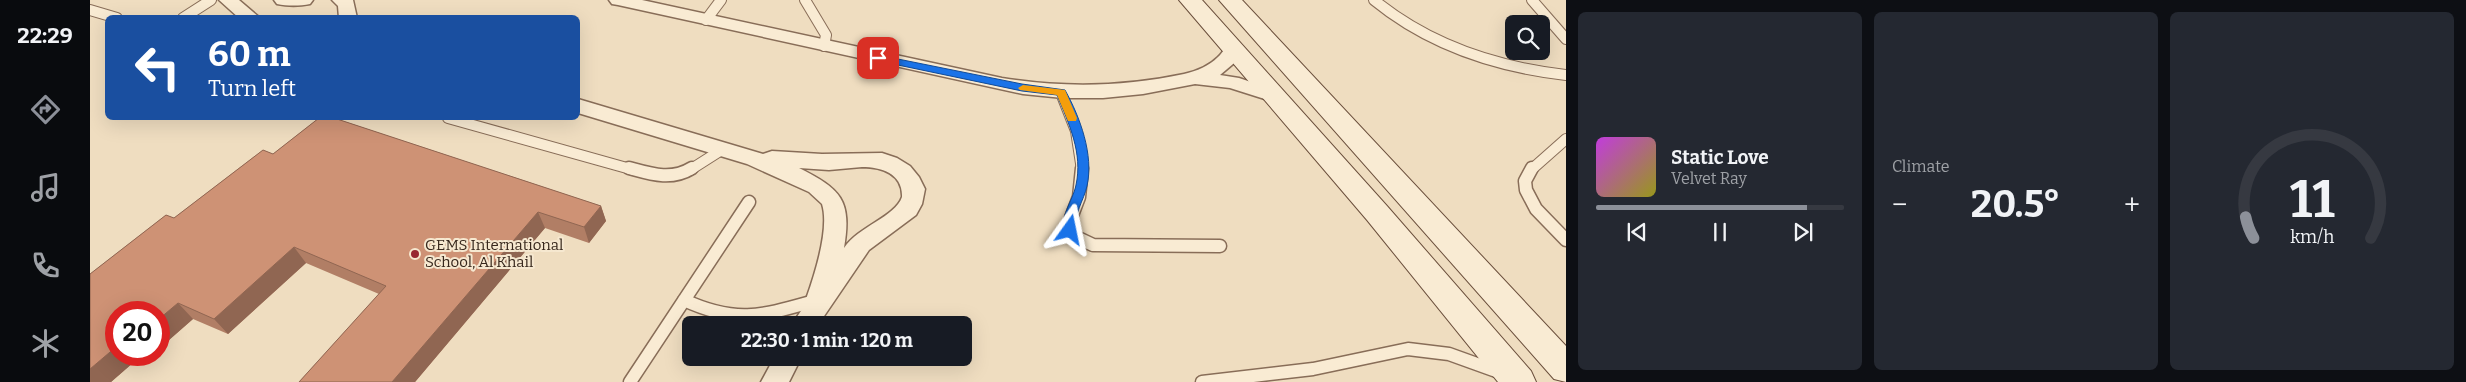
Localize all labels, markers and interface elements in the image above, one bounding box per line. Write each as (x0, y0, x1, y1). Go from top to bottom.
map controls (1505, 15, 1550, 60)
button: search (1505, 15, 1550, 60)
text: 22:29 (17, 22, 73, 49)
text: 60 m (208, 33, 291, 75)
icon: left (125, 35, 190, 100)
pin (857, 37, 899, 79)
icon: arrive (864, 44, 892, 72)
text: Turn left (208, 75, 296, 102)
icon: directions (28, 92, 63, 127)
text: Static Love (1671, 146, 1769, 169)
text: Climate (1892, 157, 1950, 176)
text: 11 (2290, 168, 2335, 231)
text: Velvet Ray (1671, 169, 1747, 188)
icon: music (28, 170, 63, 205)
text: 20.5° (1971, 181, 2061, 227)
text: − (1892, 188, 1907, 221)
text: + (2124, 188, 2140, 221)
position arrow (1043, 203, 1095, 255)
icon: previous (1623, 218, 1651, 246)
icon: pause (1706, 218, 1734, 246)
icon: next (1789, 218, 1817, 246)
text: km/h (2290, 226, 2334, 248)
place label: GEMS International School, Al Khail (425, 236, 563, 271)
icon: phone (28, 248, 63, 283)
marker: GEMS International School, Al Khail (409, 248, 421, 260)
speed limit sign: 20 (105, 301, 170, 366)
icon: climate (28, 326, 63, 361)
text: 22:30 · 1 min · 120 m (741, 329, 913, 352)

